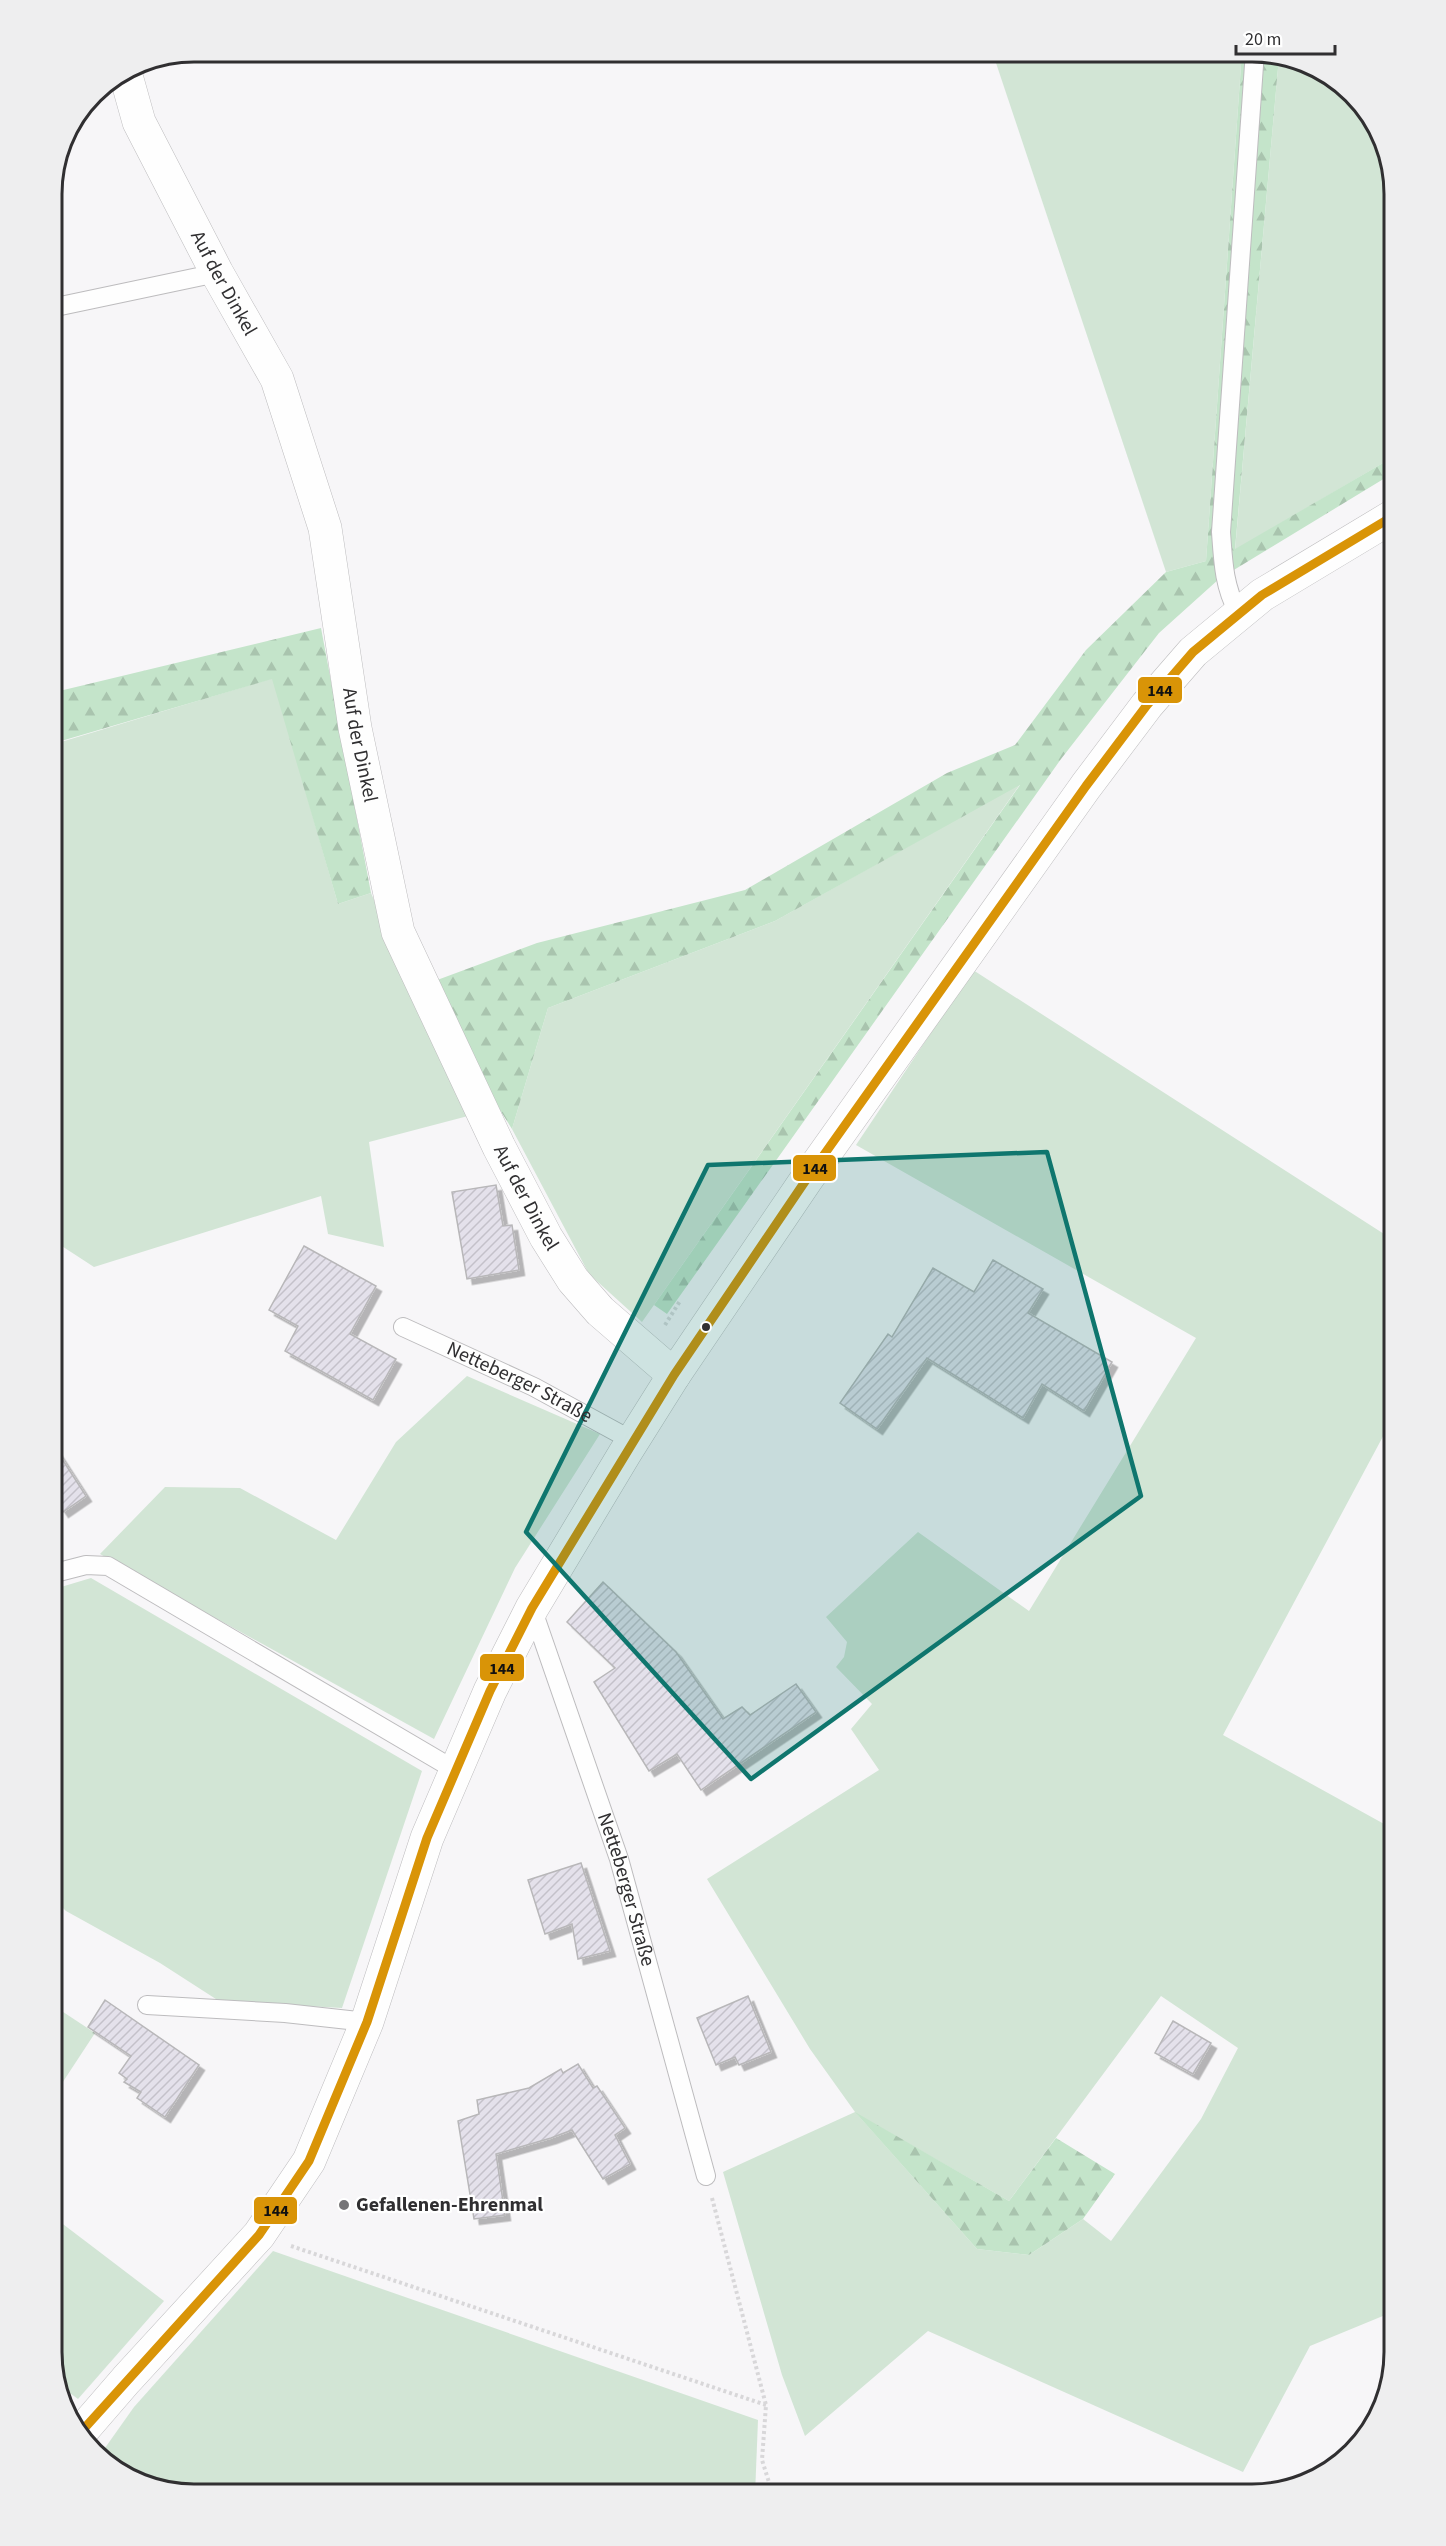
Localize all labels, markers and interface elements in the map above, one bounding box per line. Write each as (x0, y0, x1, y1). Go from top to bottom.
scale bar (1236, 18, 1335, 56)
text: 20 m (1245, 27, 1281, 52)
street label: Auf der Dinkel (183, 226, 264, 341)
line badge: 144 (1137, 676, 1183, 704)
text: 144 (1147, 680, 1173, 702)
street label: Auf der Dinkel (335, 686, 384, 805)
street label: Auf der Dinkel (486, 1140, 565, 1256)
line badge: 144 (792, 1154, 837, 1182)
text: 144 (802, 1158, 828, 1180)
unlabelled marker (700, 1321, 712, 1333)
street label: Netteberger Straße (442, 1335, 597, 1430)
line badge: 144 (479, 1653, 525, 1682)
text: 144 (489, 1658, 515, 1680)
street label: Netteberger Straße (590, 1809, 662, 1970)
place label: Gefallenen-Ehrenmal (356, 2191, 543, 2219)
line badge: 144 (253, 2196, 298, 2225)
marker: Gefallenen-Ehrenmal (337, 2198, 351, 2212)
text: 144 (263, 2200, 289, 2222)

